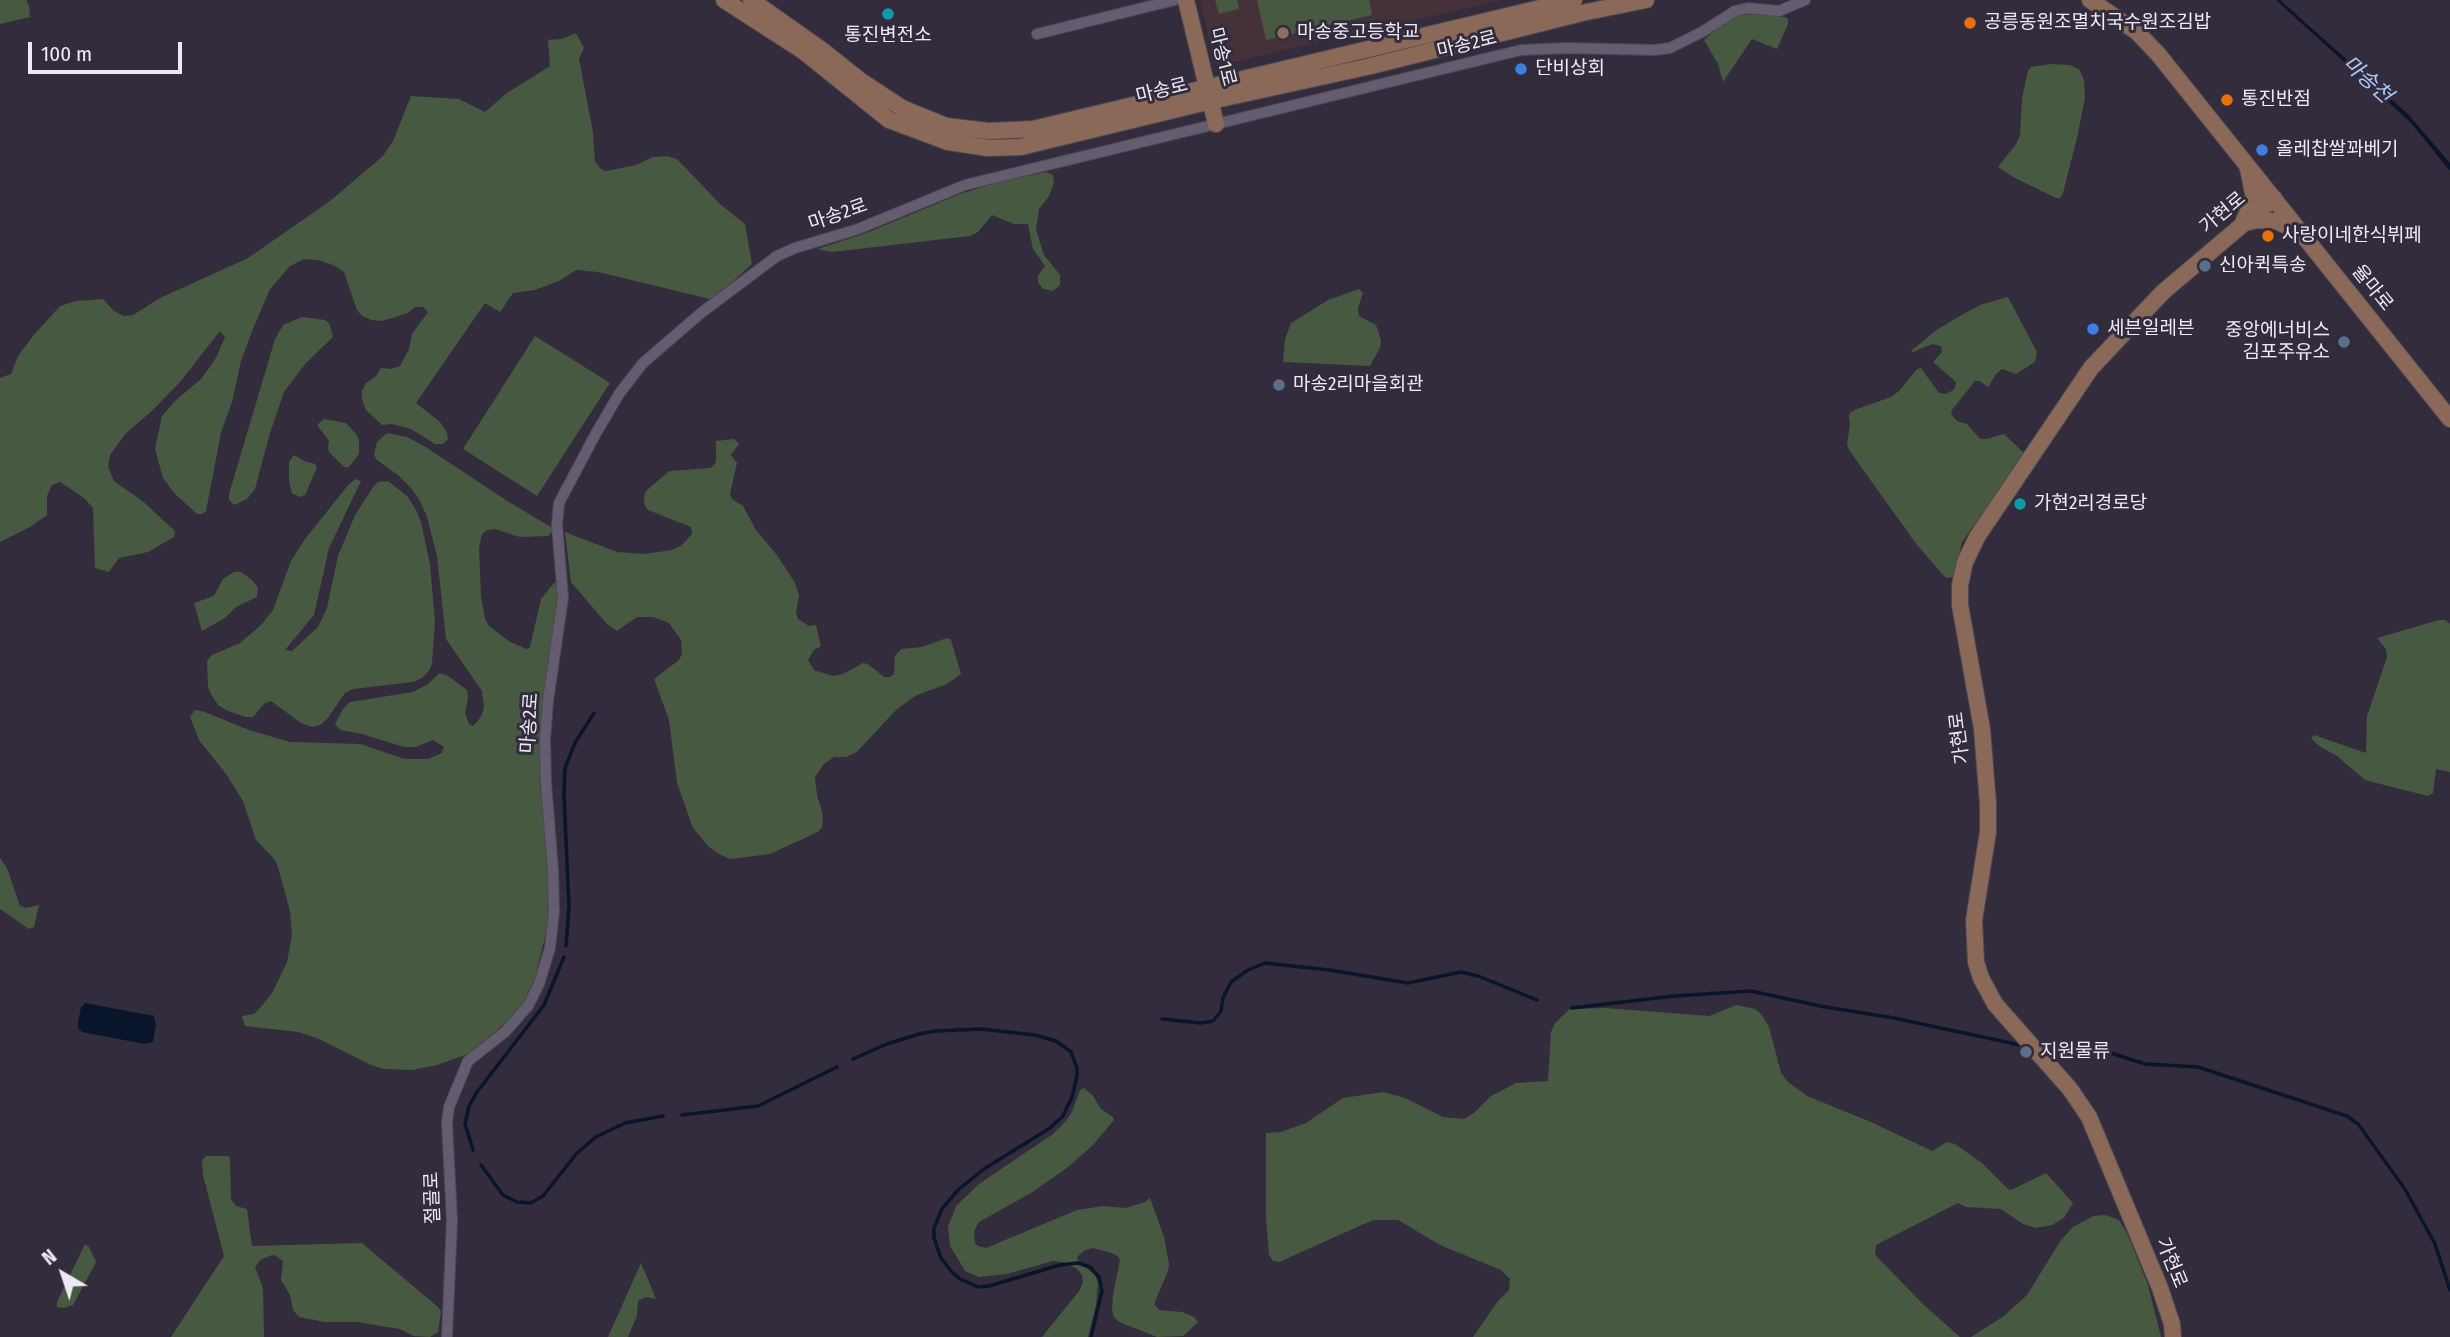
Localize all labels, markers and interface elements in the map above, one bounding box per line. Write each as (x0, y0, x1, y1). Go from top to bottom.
marker: 통진변전소 (880, 6, 896, 22)
place label: 공릉동원조멸치국수원조김밥 (1984, 12, 2211, 34)
marker: 공릉동원조멸치국수원조김밥 (1962, 15, 1978, 31)
place label: 마송중고등학교 (1297, 22, 1419, 44)
place label: 통진변전소 (844, 25, 932, 47)
street label: 마송1로 (1204, 25, 1240, 89)
marker: 마송중고등학교 (1275, 25, 1291, 41)
street label: 마송2로 (1435, 27, 1499, 63)
scale bar (32, 28, 186, 72)
text: 100 m (41, 41, 92, 67)
water label: 마송천 (2337, 51, 2397, 109)
place label: 단비상회 (1535, 58, 1605, 80)
marker: 단비상회 (1513, 61, 1529, 77)
street label: 마송로 (1134, 74, 1190, 108)
place label: 통진반점 (2241, 89, 2311, 111)
marker: 통진반점 (2219, 92, 2235, 108)
place label: 올레찹쌀꽈베기 (2276, 139, 2398, 161)
marker: 올레찹쌀꽈베기 (2254, 142, 2270, 158)
street label: 가현로 (2196, 187, 2250, 239)
street label: 마송2로 (806, 194, 870, 236)
place label: 사랑이네한식뷔페 (2282, 225, 2422, 247)
marker: 사랑이네한식뷔페 (2260, 228, 2276, 244)
place label: 신아퀵특송 (2219, 255, 2306, 277)
marker: 신아퀵특송 (2197, 258, 2213, 274)
street label: 율마로 (2347, 260, 2397, 316)
place label: 세븐일레븐 (2107, 318, 2194, 340)
place label: 중앙에너비스 김포주유소 (2225, 320, 2330, 364)
marker: 세븐일레븐 (2085, 321, 2101, 337)
marker: 중앙에너비스 김포주유소 (2336, 334, 2352, 350)
place label: 마송2리마을회관 (1293, 374, 1424, 396)
marker: 마송2리마을회관 (1271, 377, 1287, 393)
place label: 가현2리경로당 (2034, 493, 2147, 515)
marker: 가현2리경로당 (2012, 496, 2028, 512)
street label: 마송2로 (517, 692, 543, 754)
street label: 가현로 (1945, 711, 1975, 765)
place label: 지원물류 (2040, 1041, 2110, 1063)
marker: 지원물류 (2018, 1044, 2034, 1060)
street label: 절골로 (421, 1171, 445, 1225)
street label: 가현로 (2151, 1234, 2191, 1292)
north arrow (28, 1239, 98, 1309)
text: N (38, 1245, 61, 1270)

